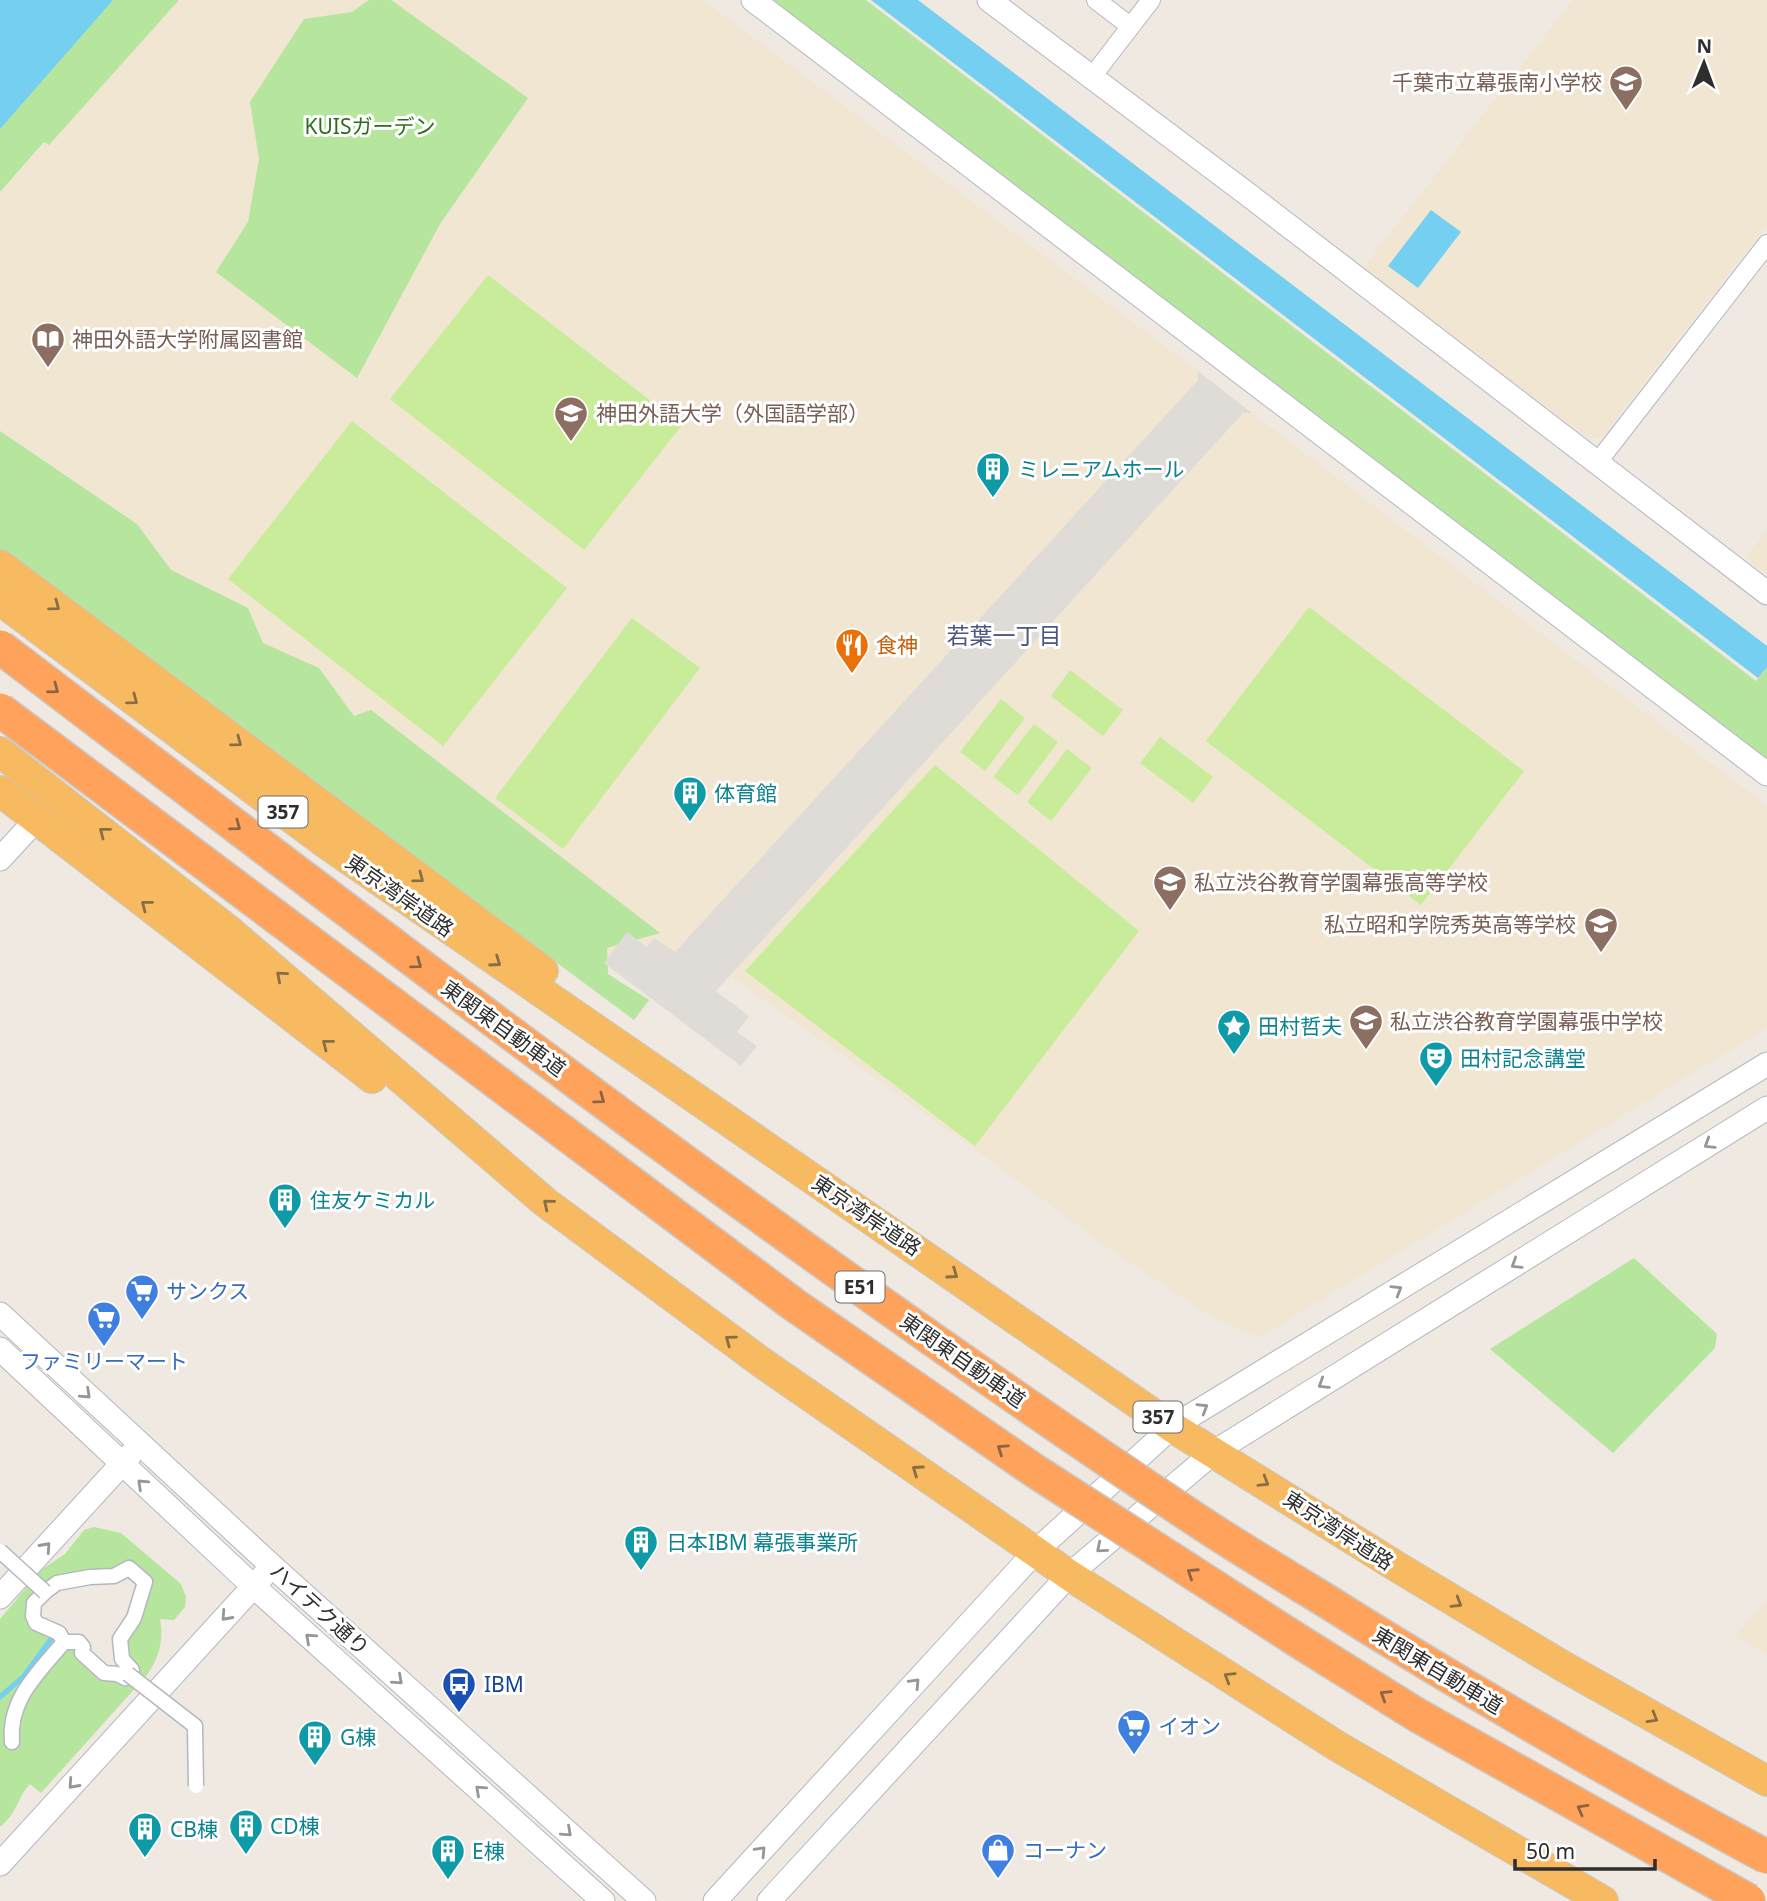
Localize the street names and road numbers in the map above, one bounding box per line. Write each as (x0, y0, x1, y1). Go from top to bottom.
road number: 357 (258, 796, 308, 828)
street label: 東京湾岸道路 (340, 847, 460, 943)
street label: 東関東自動車道 (436, 973, 572, 1083)
street label: 東京湾岸道路 (807, 1168, 927, 1262)
road number: E51 (836, 1272, 884, 1302)
street label: 東関東自動車道 (895, 1306, 1031, 1414)
road number: 357 (1134, 1401, 1182, 1432)
street label: 東京湾岸道路 (1279, 1484, 1399, 1576)
street label: ハイテク通り (264, 1557, 376, 1661)
street label: 東関東自動車道 (1368, 1620, 1508, 1720)

